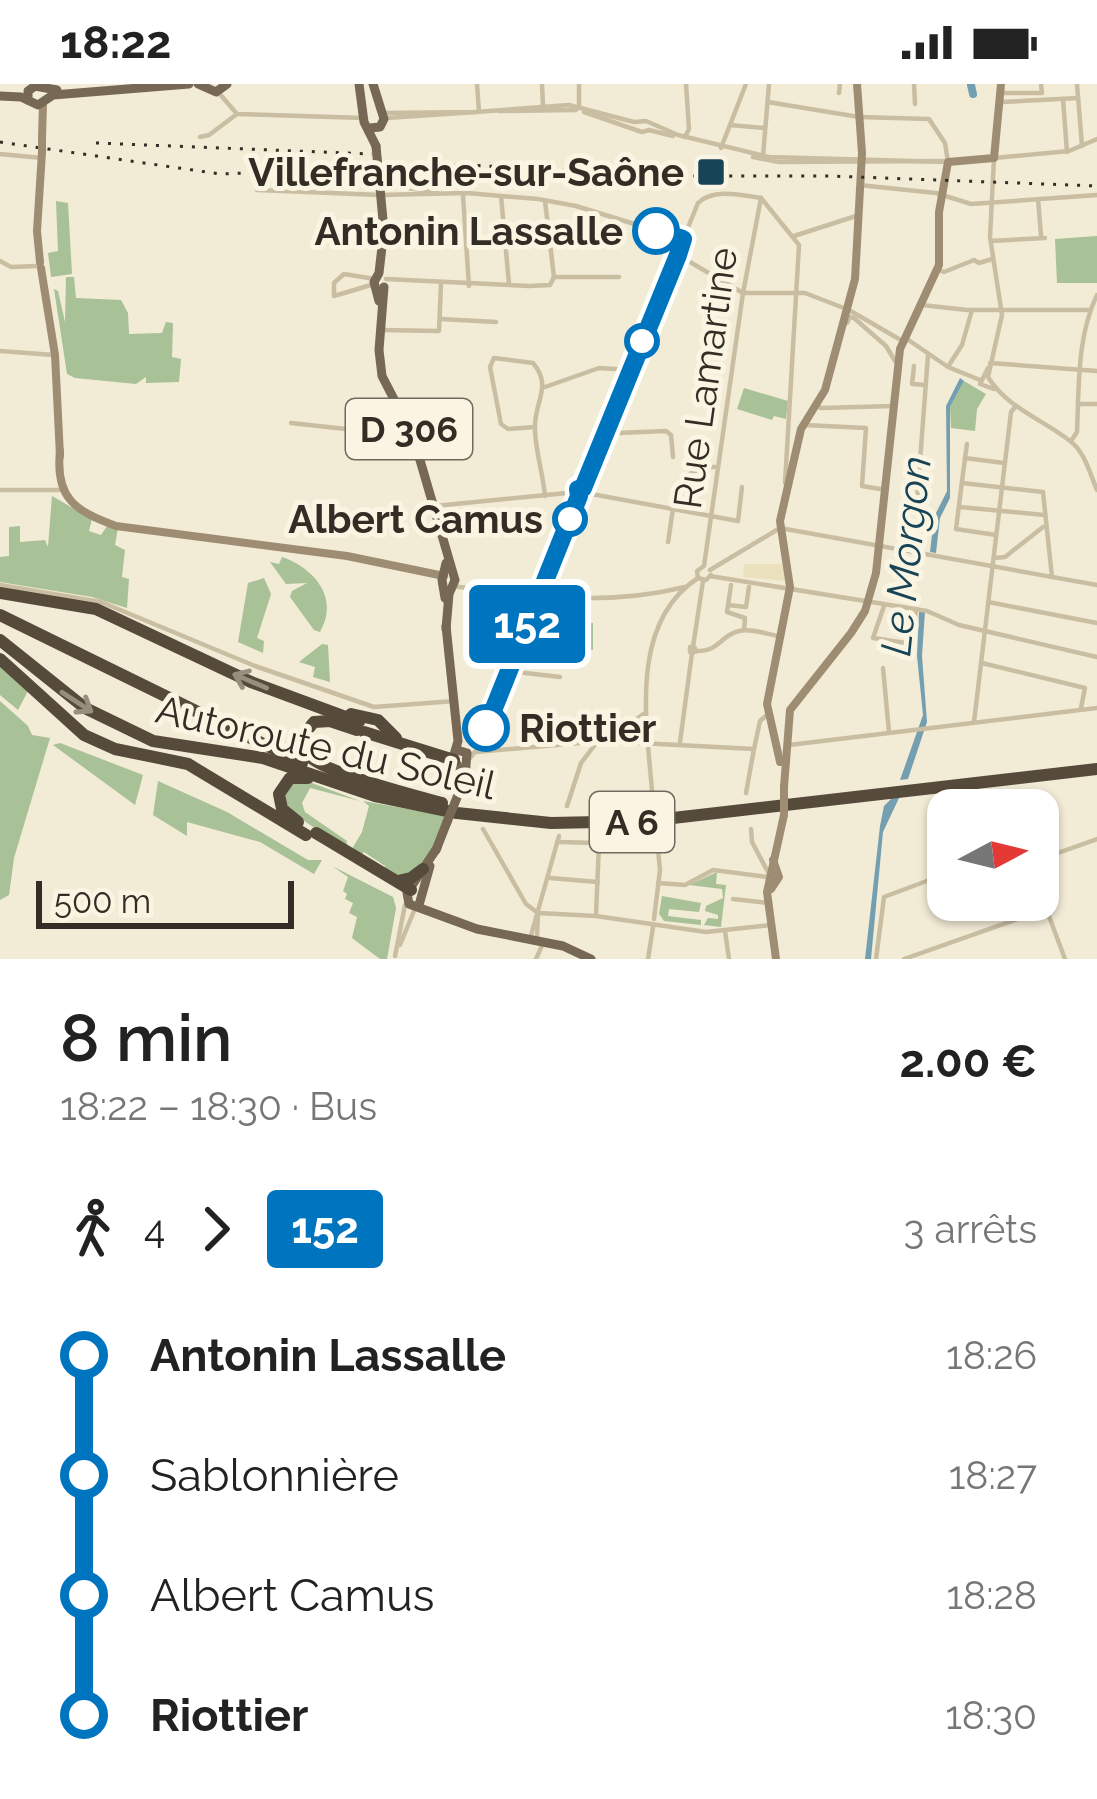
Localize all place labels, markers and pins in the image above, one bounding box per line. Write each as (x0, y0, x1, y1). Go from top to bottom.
place label: Villefranche-sur-Saône (248, 149, 684, 195)
marker: Villefranche-sur-Saône (695, 156, 727, 188)
place label: Antonin Lassalle (314, 208, 623, 254)
marker: Antonin Lassalle (634, 209, 678, 253)
unlabelled marker (626, 325, 658, 357)
place label: Albert Camus (288, 496, 543, 542)
marker: Albert Camus (554, 503, 586, 535)
place label: Riottier (519, 705, 656, 751)
marker: Riottier (464, 706, 508, 750)

